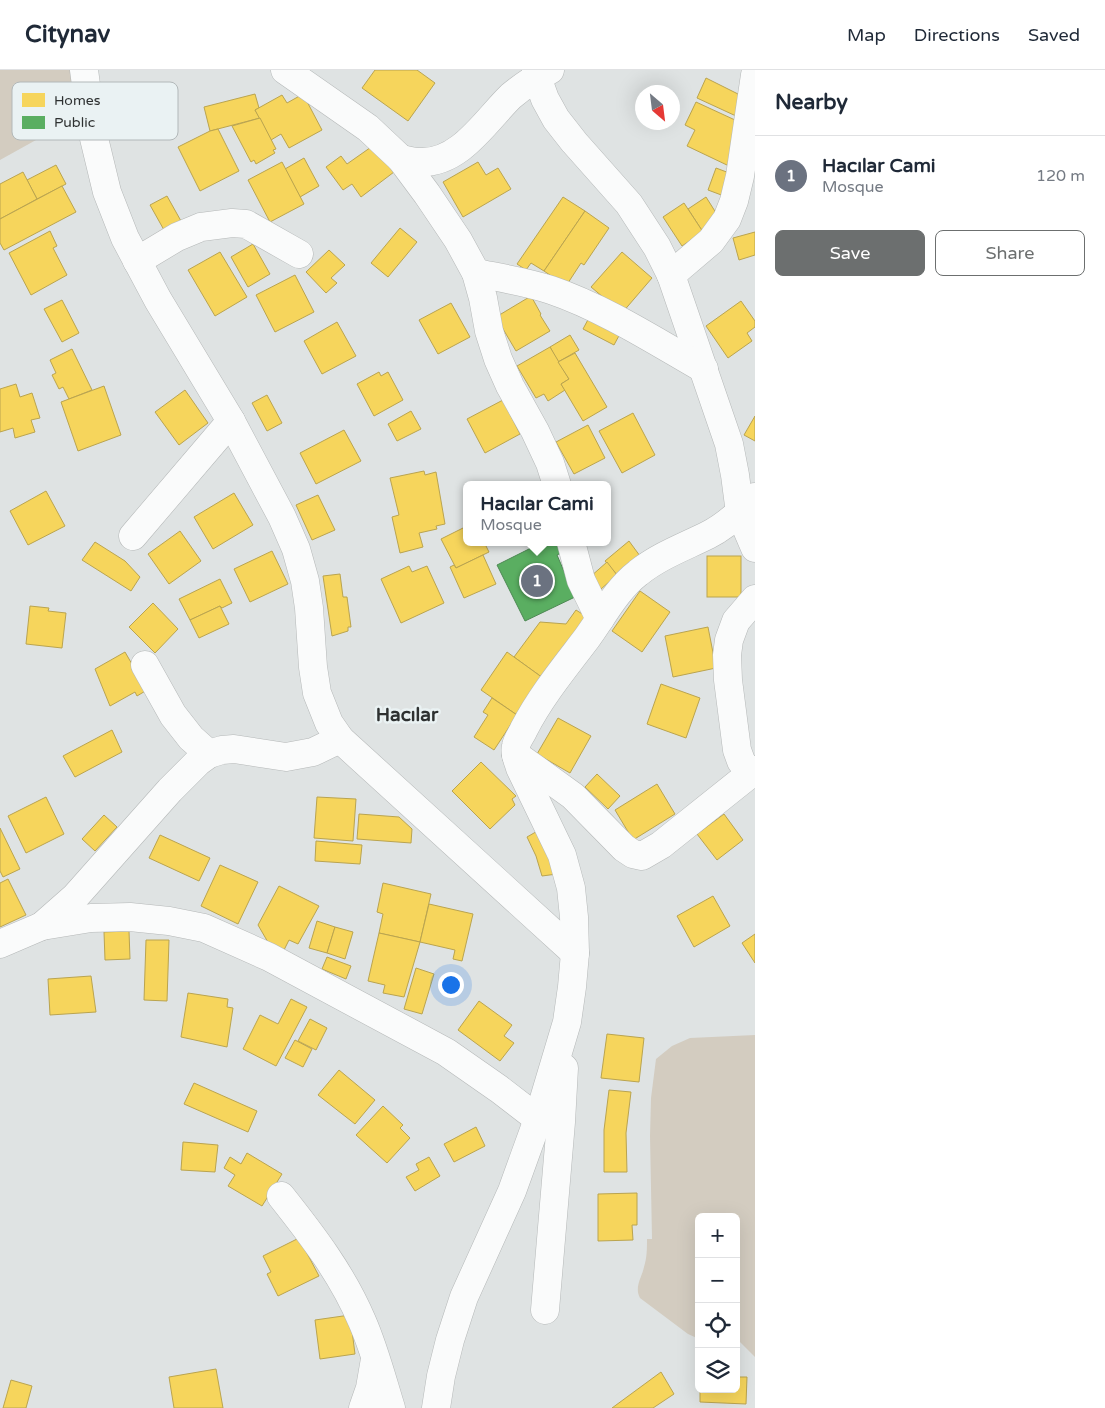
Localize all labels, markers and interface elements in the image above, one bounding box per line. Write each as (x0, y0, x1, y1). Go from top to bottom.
text: Citynav (25, 20, 110, 49)
text: Map (847, 24, 886, 46)
text: Directions (914, 24, 1000, 46)
text: Saved (1028, 24, 1080, 46)
legend (12, 82, 178, 140)
north arrow (635, 85, 680, 130)
text: Nearby (775, 90, 848, 115)
text: Homes (54, 92, 101, 109)
text: Public (54, 114, 95, 131)
text: Hacılar Cami (822, 155, 936, 177)
text: 1 (786, 166, 796, 186)
text: 120 m (1036, 166, 1085, 186)
text: Mosque (822, 177, 884, 197)
button: Save (775, 230, 925, 276)
button: Share (935, 230, 1085, 276)
popup (463, 481, 611, 546)
text: Hacılar Cami (480, 493, 594, 515)
text: Mosque (480, 515, 542, 535)
pin: 1 (521, 562, 553, 600)
district label: Hacılar (376, 704, 439, 726)
your location (438, 972, 464, 998)
map controls (695, 1213, 740, 1393)
button: + (695, 1213, 740, 1258)
button: − (695, 1258, 740, 1303)
button: locate (695, 1303, 740, 1348)
button: layers (695, 1348, 740, 1393)

